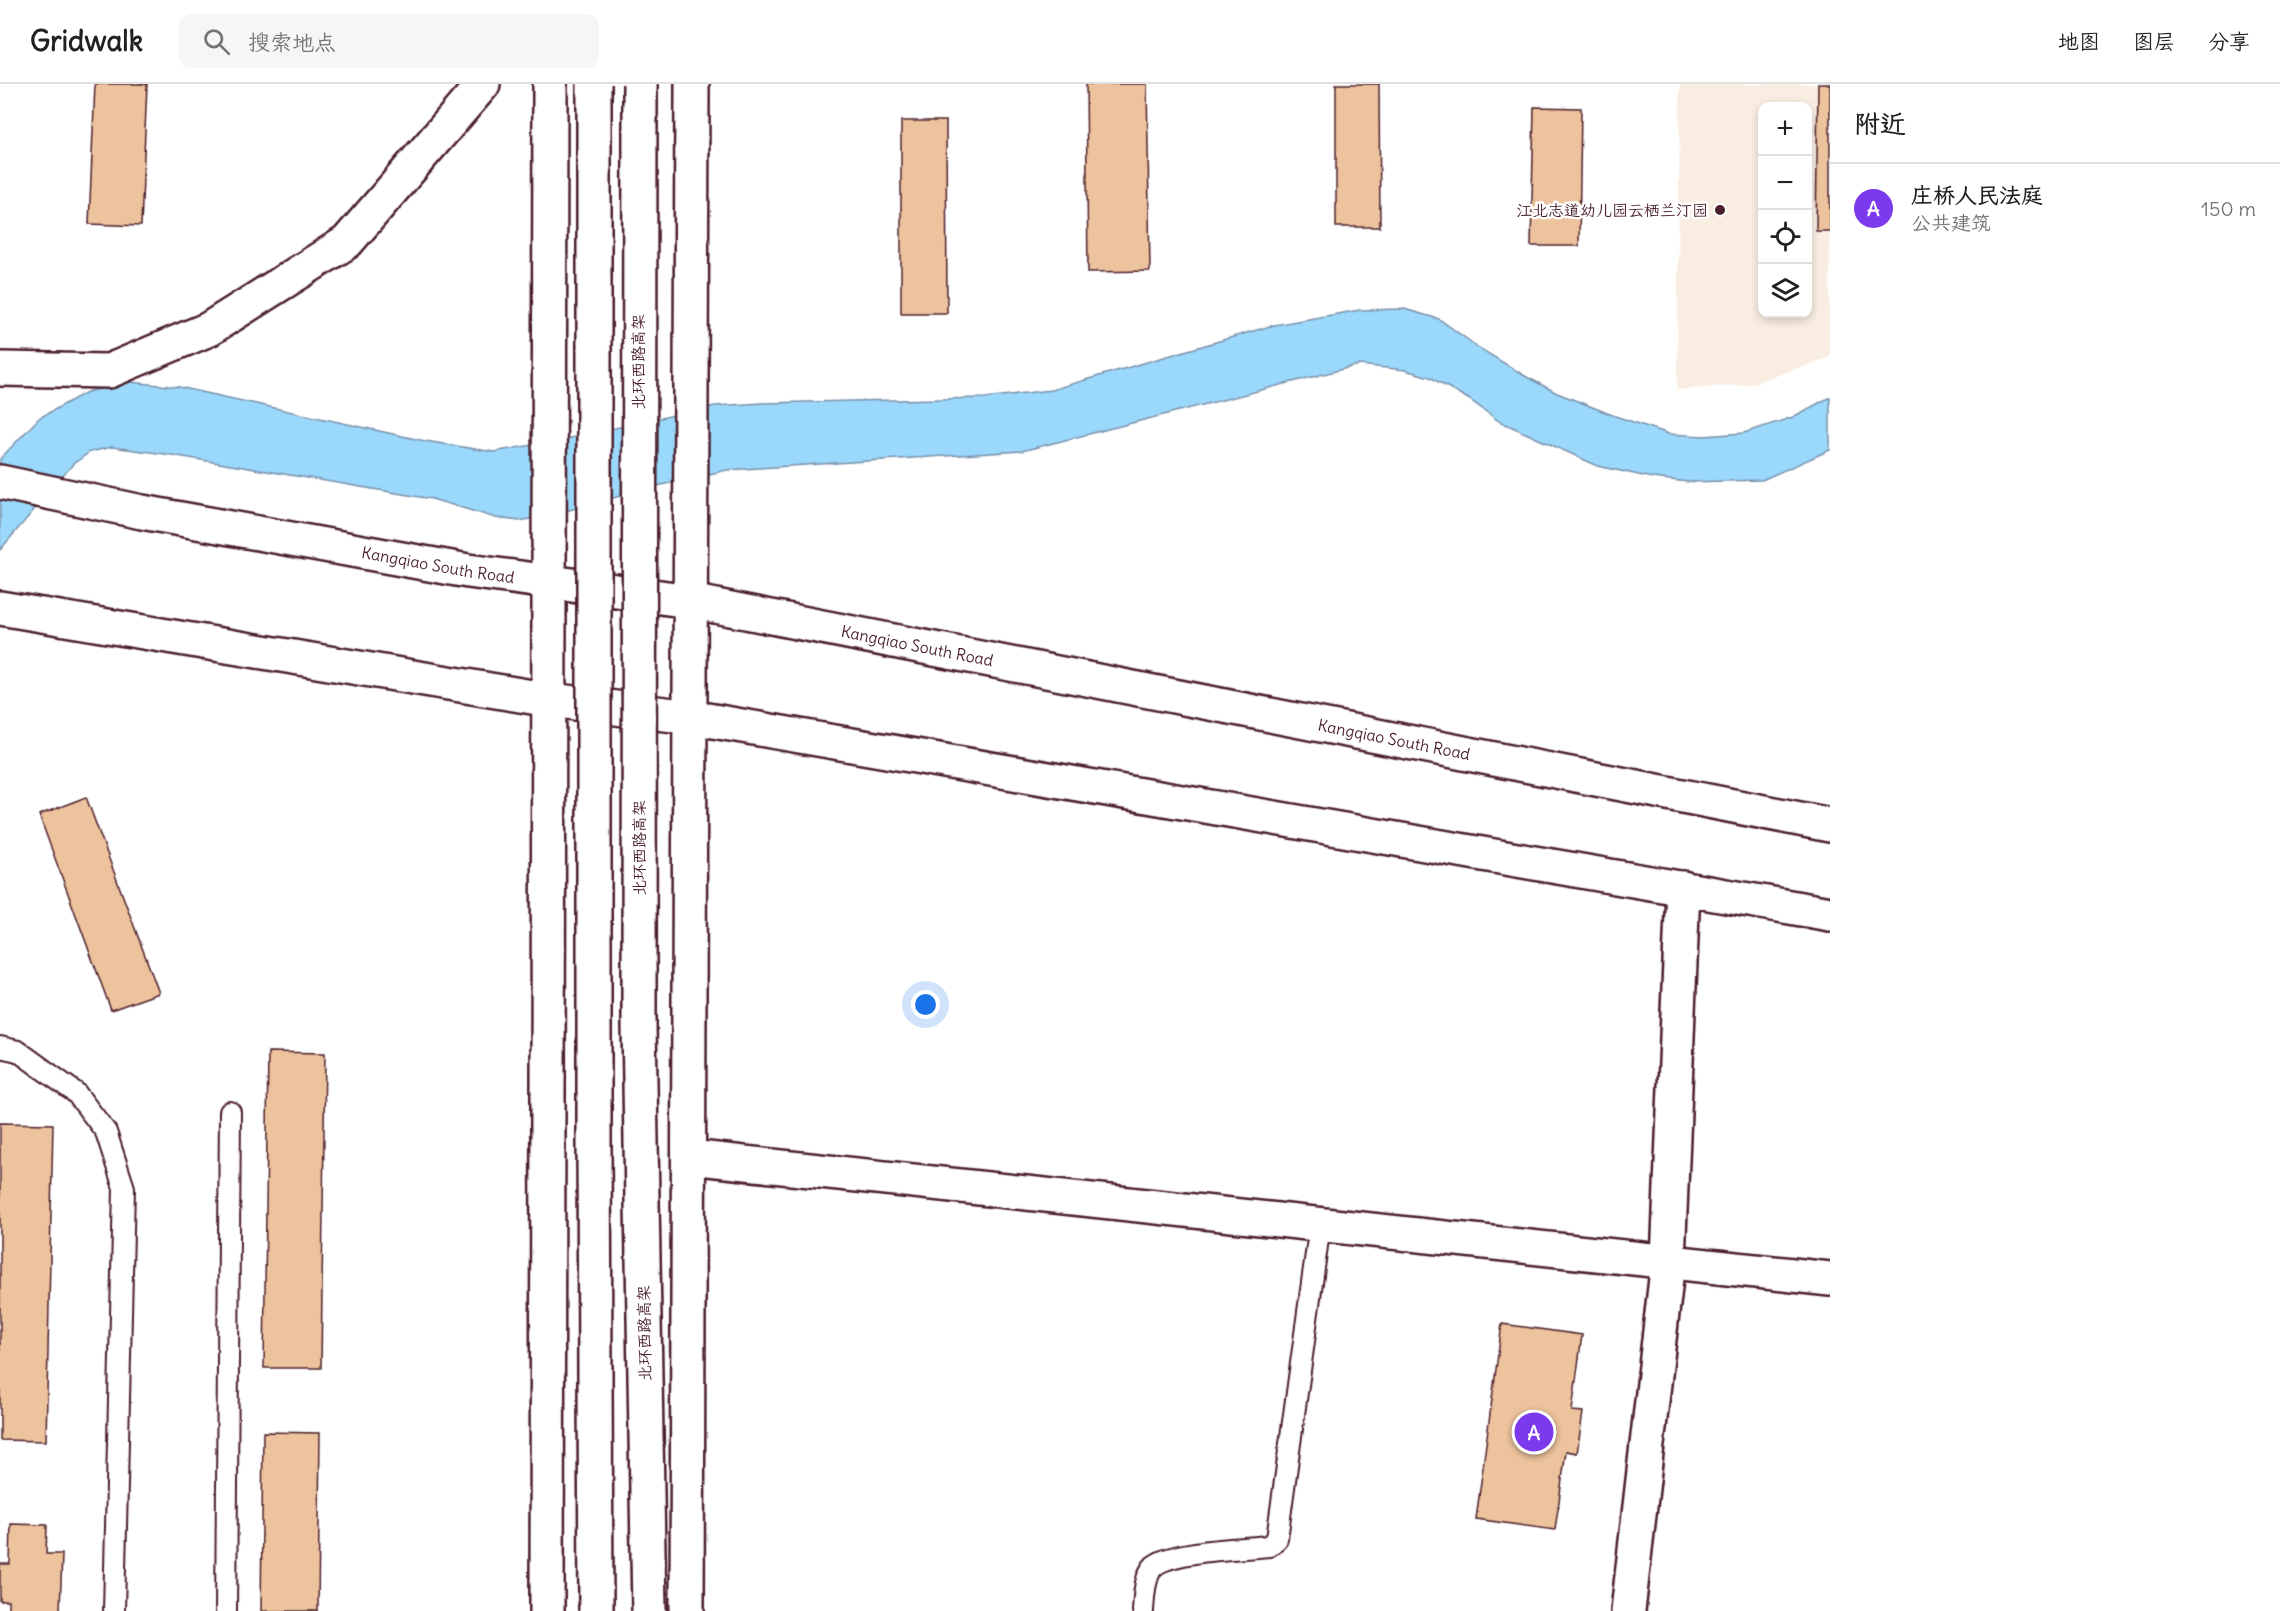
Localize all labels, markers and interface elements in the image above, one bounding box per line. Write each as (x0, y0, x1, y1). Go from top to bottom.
search box (179, 14, 599, 68)
text: Gridwalk (30, 23, 143, 59)
icon: search (200, 25, 233, 58)
text: 搜索地点 (248, 28, 336, 56)
text: 地图 (2058, 28, 2100, 55)
text: 图层 (2133, 28, 2175, 55)
text: 分享 (2208, 28, 2250, 55)
map controls (1758, 102, 1812, 318)
button: + (1758, 102, 1812, 156)
text: 附近 (1854, 107, 1906, 140)
button: − (1758, 156, 1812, 210)
text: 庄桥人民法庭 (1911, 181, 2043, 209)
text: A (1867, 196, 1880, 221)
text: 150 m (2201, 196, 2256, 221)
place label: 江北志道幼儿园云栖兰汀园 (1516, 200, 1708, 220)
marker: 江北志道幼儿园云栖兰汀园 (1713, 203, 1727, 217)
button: locate (1758, 210, 1812, 264)
text: 公共建筑 (1911, 210, 1991, 235)
button: layers (1758, 264, 1812, 318)
street label: 北环西路高架 (628, 314, 648, 410)
street label: Kangqiao South Road (360, 542, 516, 587)
street label: Kangqiao South Road (839, 621, 995, 670)
street label: Kangqiao South Road (1316, 715, 1472, 764)
street label: 北环西路高架 (629, 800, 649, 896)
your location (911, 990, 940, 1019)
street label: 北环西路高架 (633, 1285, 655, 1381)
pin: A (1514, 1410, 1553, 1454)

